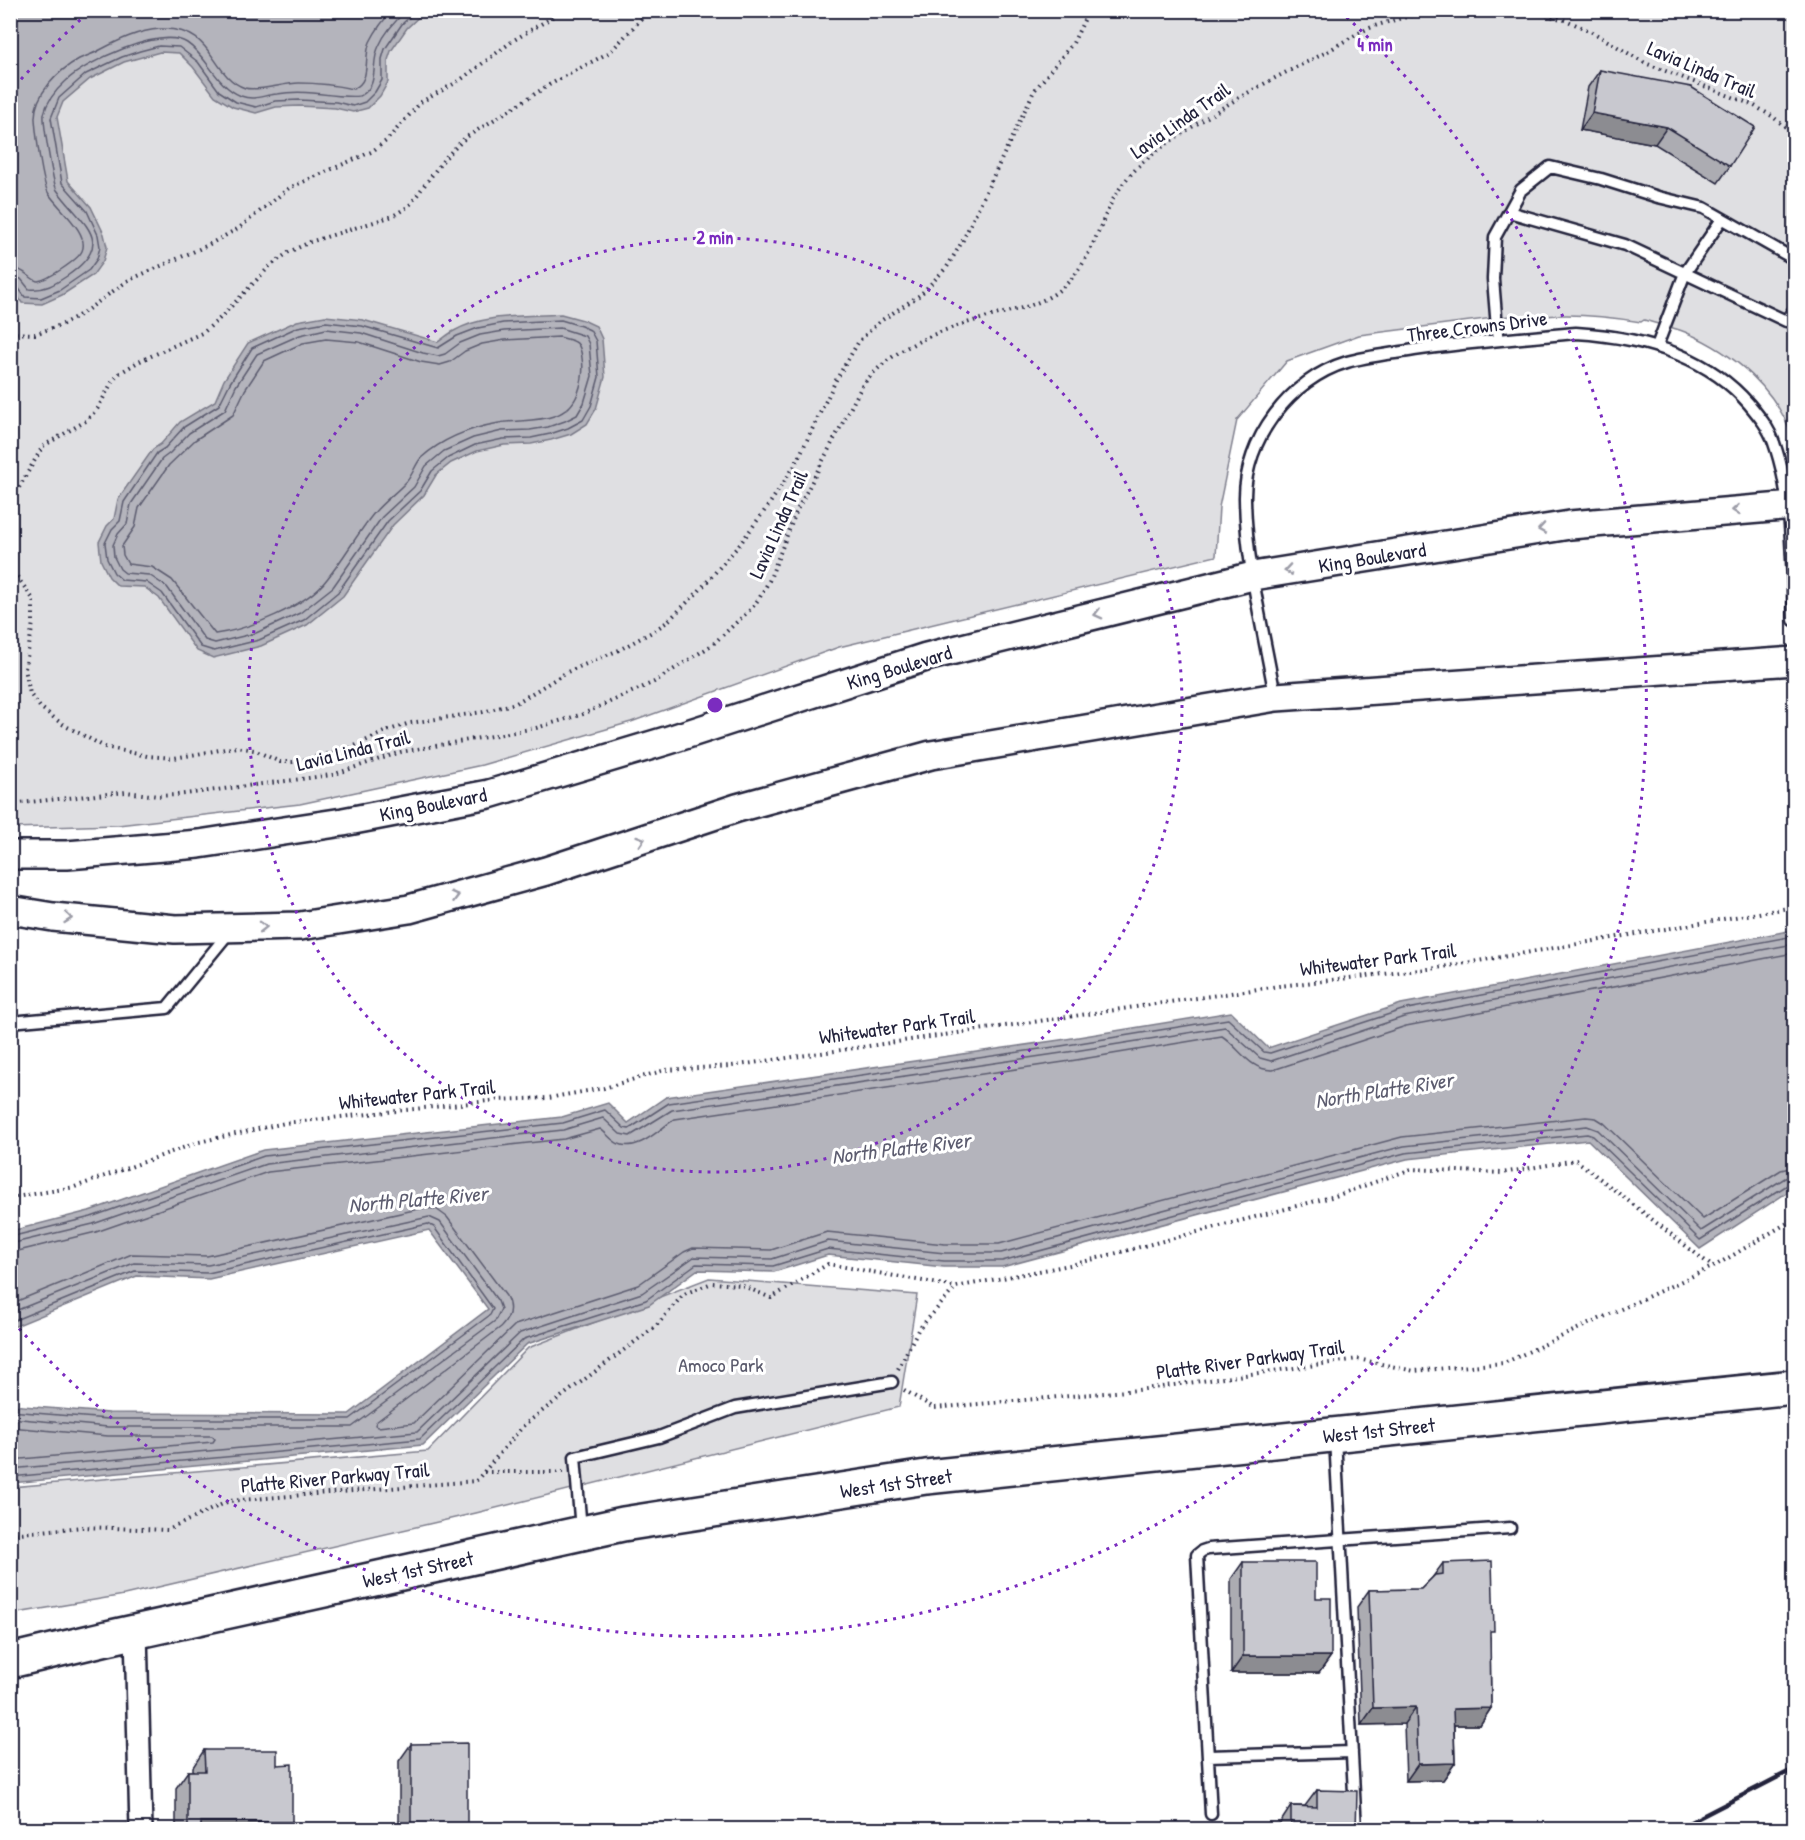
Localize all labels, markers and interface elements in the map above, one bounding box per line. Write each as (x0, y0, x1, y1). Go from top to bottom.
text: 4 min (1357, 32, 1393, 57)
street label: Lavia Linda Trail (1643, 34, 1761, 104)
street label: Lavia Linda Trail (1125, 75, 1236, 164)
text: 2 min (697, 225, 733, 250)
street label: Three Crowns Drive (1405, 304, 1549, 348)
street label: Lavia Linda Trail (742, 465, 814, 583)
one-way arrow (1732, 503, 1741, 516)
one-way arrow (1538, 522, 1548, 535)
street label: King Boulevard (1316, 535, 1428, 579)
one-way arrow (1283, 564, 1292, 576)
one-way arrow (1093, 607, 1103, 620)
street label: King Boulevard (843, 638, 955, 696)
centre of rings (705, 695, 725, 715)
street label: Lavia Linda Trail (293, 723, 413, 777)
street label: King Boulevard (377, 780, 489, 828)
one-way arrow (635, 834, 646, 847)
one-way arrow (449, 891, 460, 903)
one-way arrow (64, 911, 73, 924)
one-way arrow (258, 920, 267, 933)
street label: Whitewater Park Trail (1298, 936, 1458, 982)
street label: Whitewater Park Trail (817, 1002, 977, 1050)
water label: North Platte River (1313, 1064, 1458, 1115)
street label: Whitewater Park Trail (337, 1072, 497, 1116)
water label: North Platte River (830, 1125, 975, 1171)
water label: North Platte River (347, 1178, 492, 1220)
street label: Platte River Parkway Trail (1154, 1332, 1346, 1386)
park label: Amoco Park (678, 1351, 764, 1378)
street label: West 1st Street (1322, 1411, 1437, 1449)
street label: Platte River Parkway Trail (240, 1455, 431, 1499)
street label: West 1st Street (838, 1462, 955, 1504)
street label: West 1st Street (360, 1544, 477, 1594)

